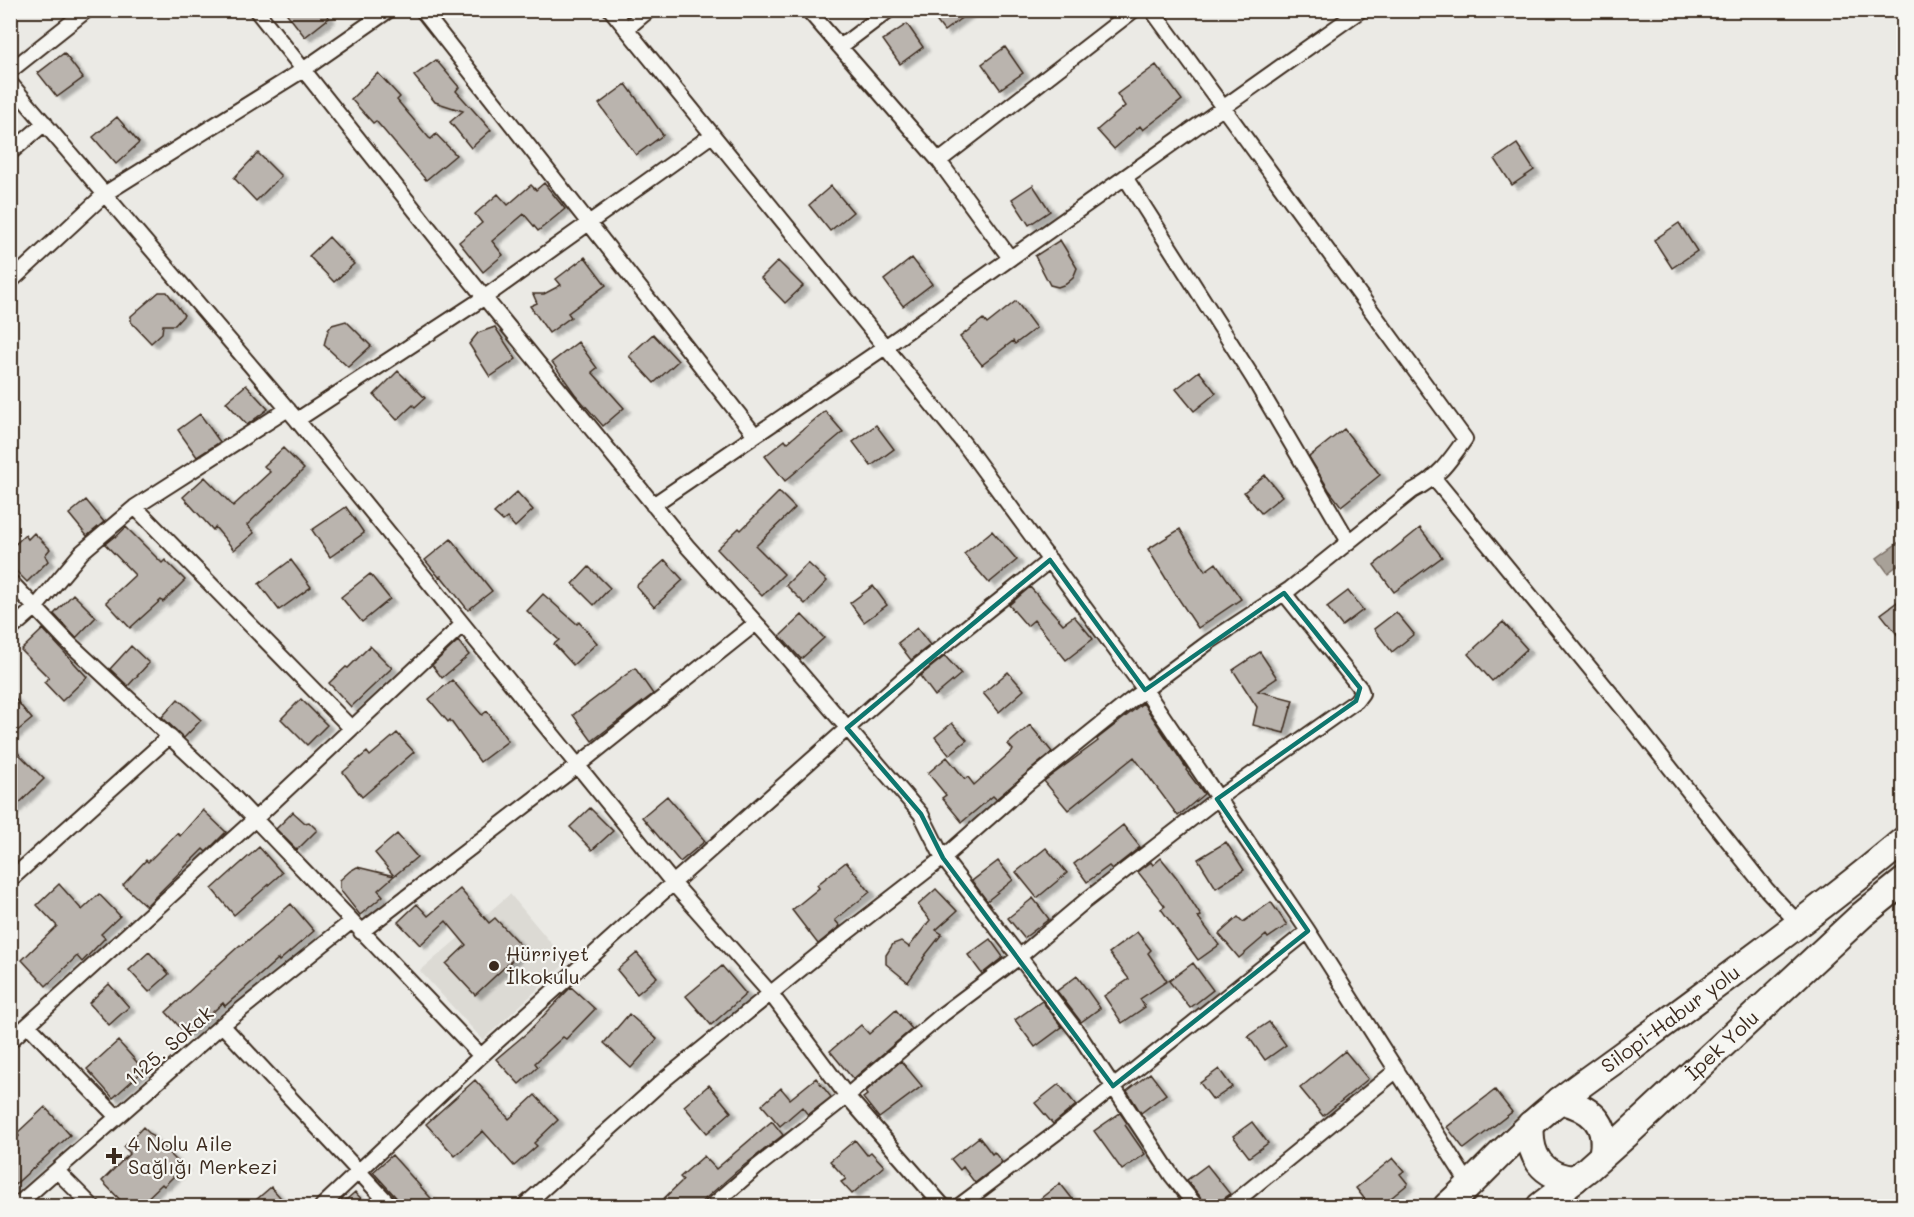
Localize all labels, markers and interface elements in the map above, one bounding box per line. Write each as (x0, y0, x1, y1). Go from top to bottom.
place label: Hürriyet İlkokulu (506, 940, 589, 989)
street label: Silopi-Habur yolu (1595, 958, 1745, 1078)
marker: Hürriyet İlkokulu (487, 959, 501, 973)
street label: 1125. Sokak (118, 999, 218, 1091)
street label: İpek Yolu (1679, 1004, 1764, 1085)
place label: 4 Nolu Aile Sağlığı Merkezi (128, 1130, 278, 1179)
marker: 4 Nolu Aile Sağlığı Merkezi (105, 1147, 123, 1165)

